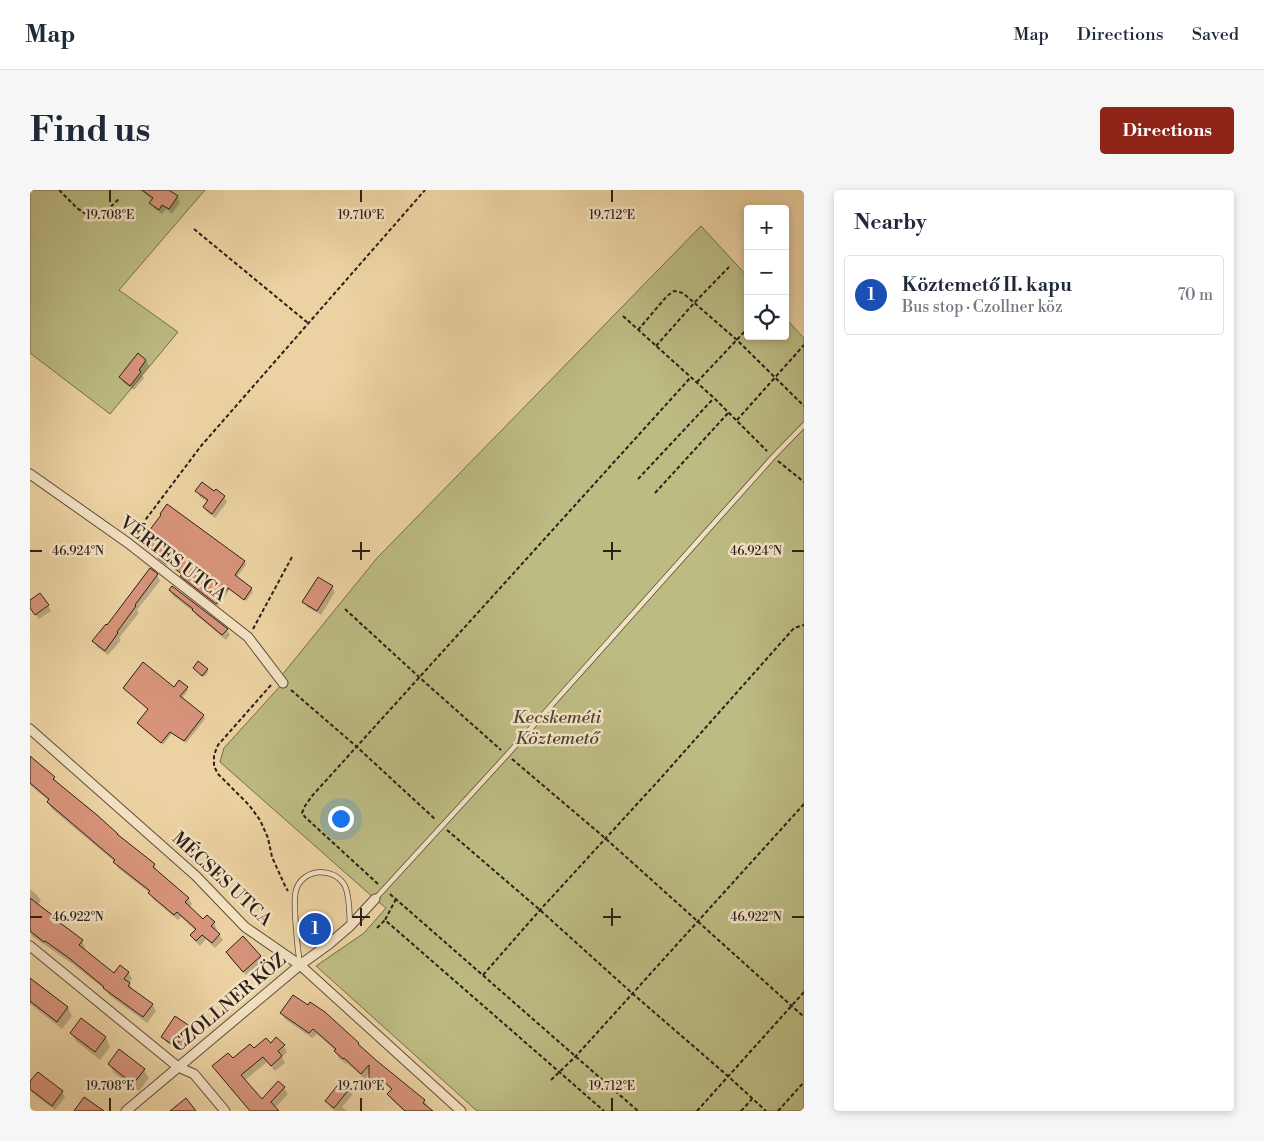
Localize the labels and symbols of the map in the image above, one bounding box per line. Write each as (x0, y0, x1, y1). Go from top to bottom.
text: 19.708°E (86, 208, 134, 223)
text: 19.710°E (338, 208, 384, 223)
text: 19.712°E (589, 208, 635, 223)
street label: VÉRTES UTCA (114, 511, 232, 607)
text: 46.924°N (52, 544, 104, 559)
text: 46.924°N (730, 544, 782, 559)
park label: Kecskeméti Köztemető (513, 706, 602, 750)
your location (328, 806, 354, 832)
street label: MÉCSES UTCA (167, 827, 277, 932)
text: 46.922°N (52, 910, 104, 925)
pin: 1 (299, 910, 331, 948)
text: 46.922°N (730, 910, 782, 925)
street label: CZOLLNER KÖZ (167, 949, 291, 1057)
text: 19.708°E (86, 1079, 134, 1094)
text: 19.710°E (338, 1079, 384, 1094)
text: 19.712°E (589, 1079, 635, 1094)

